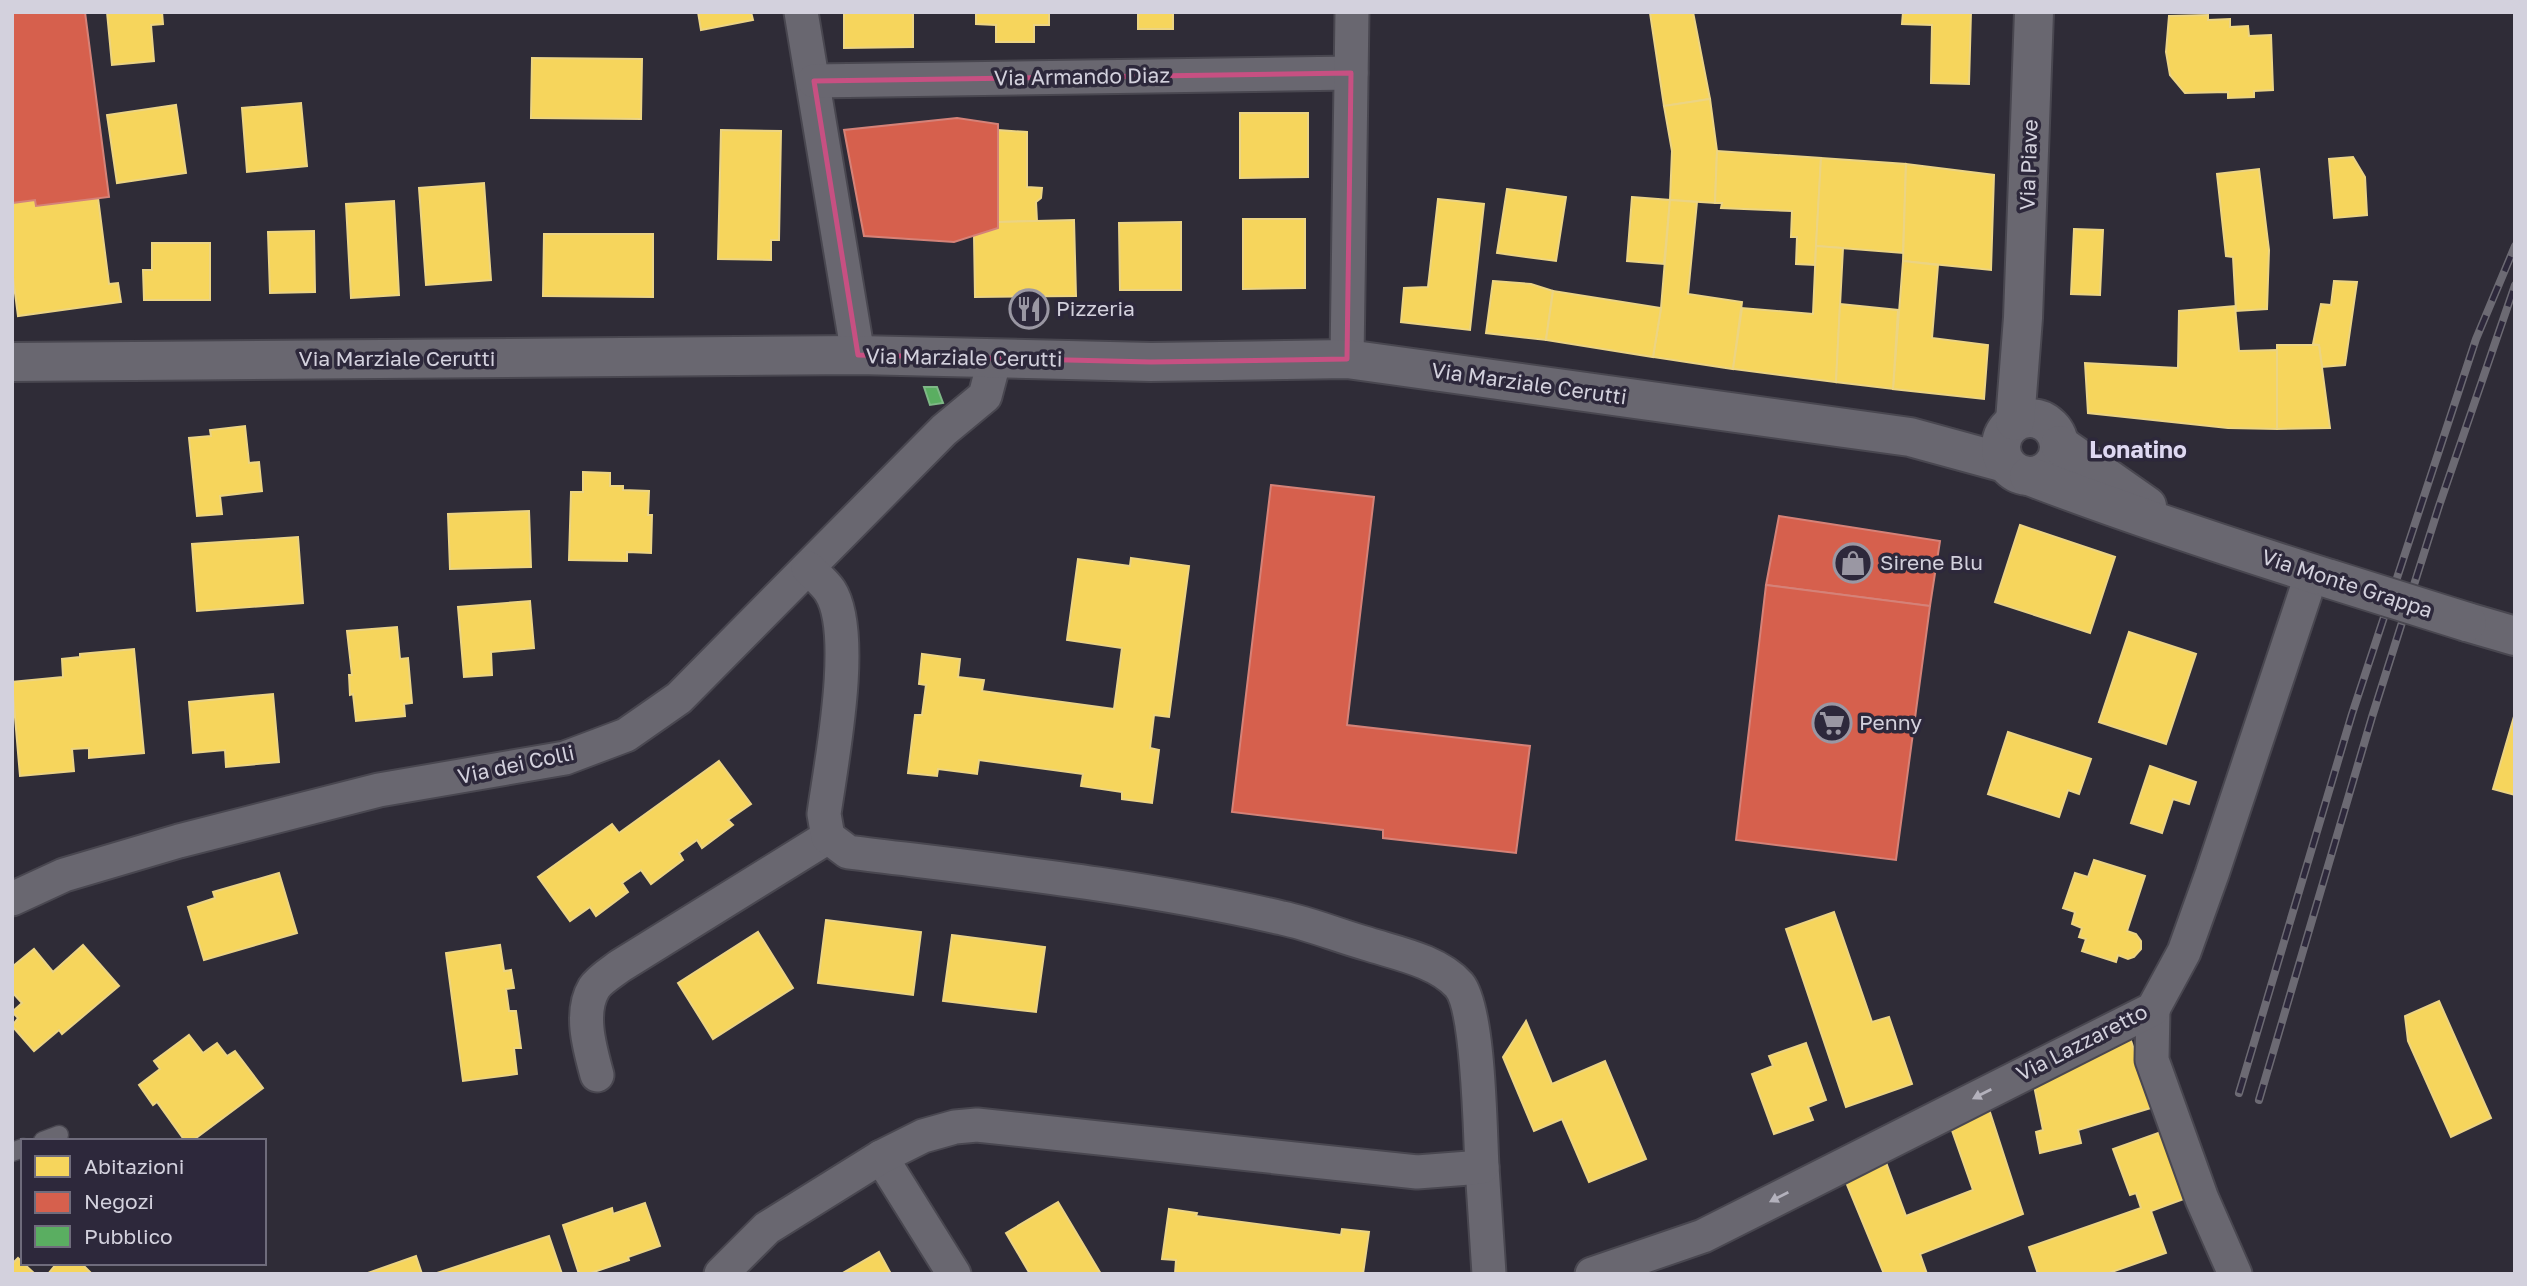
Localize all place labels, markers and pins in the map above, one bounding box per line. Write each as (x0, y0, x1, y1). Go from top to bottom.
restaurant icon: Pizzeria (1008, 288, 1050, 330)
place label: Pizzeria (1056, 295, 1135, 321)
shop icon: Sirene Blu (1832, 542, 1874, 584)
place label: Sirene Blu (1880, 549, 1983, 575)
supermarket icon: Penny (1811, 702, 1853, 744)
place label: Penny (1859, 709, 1922, 735)

